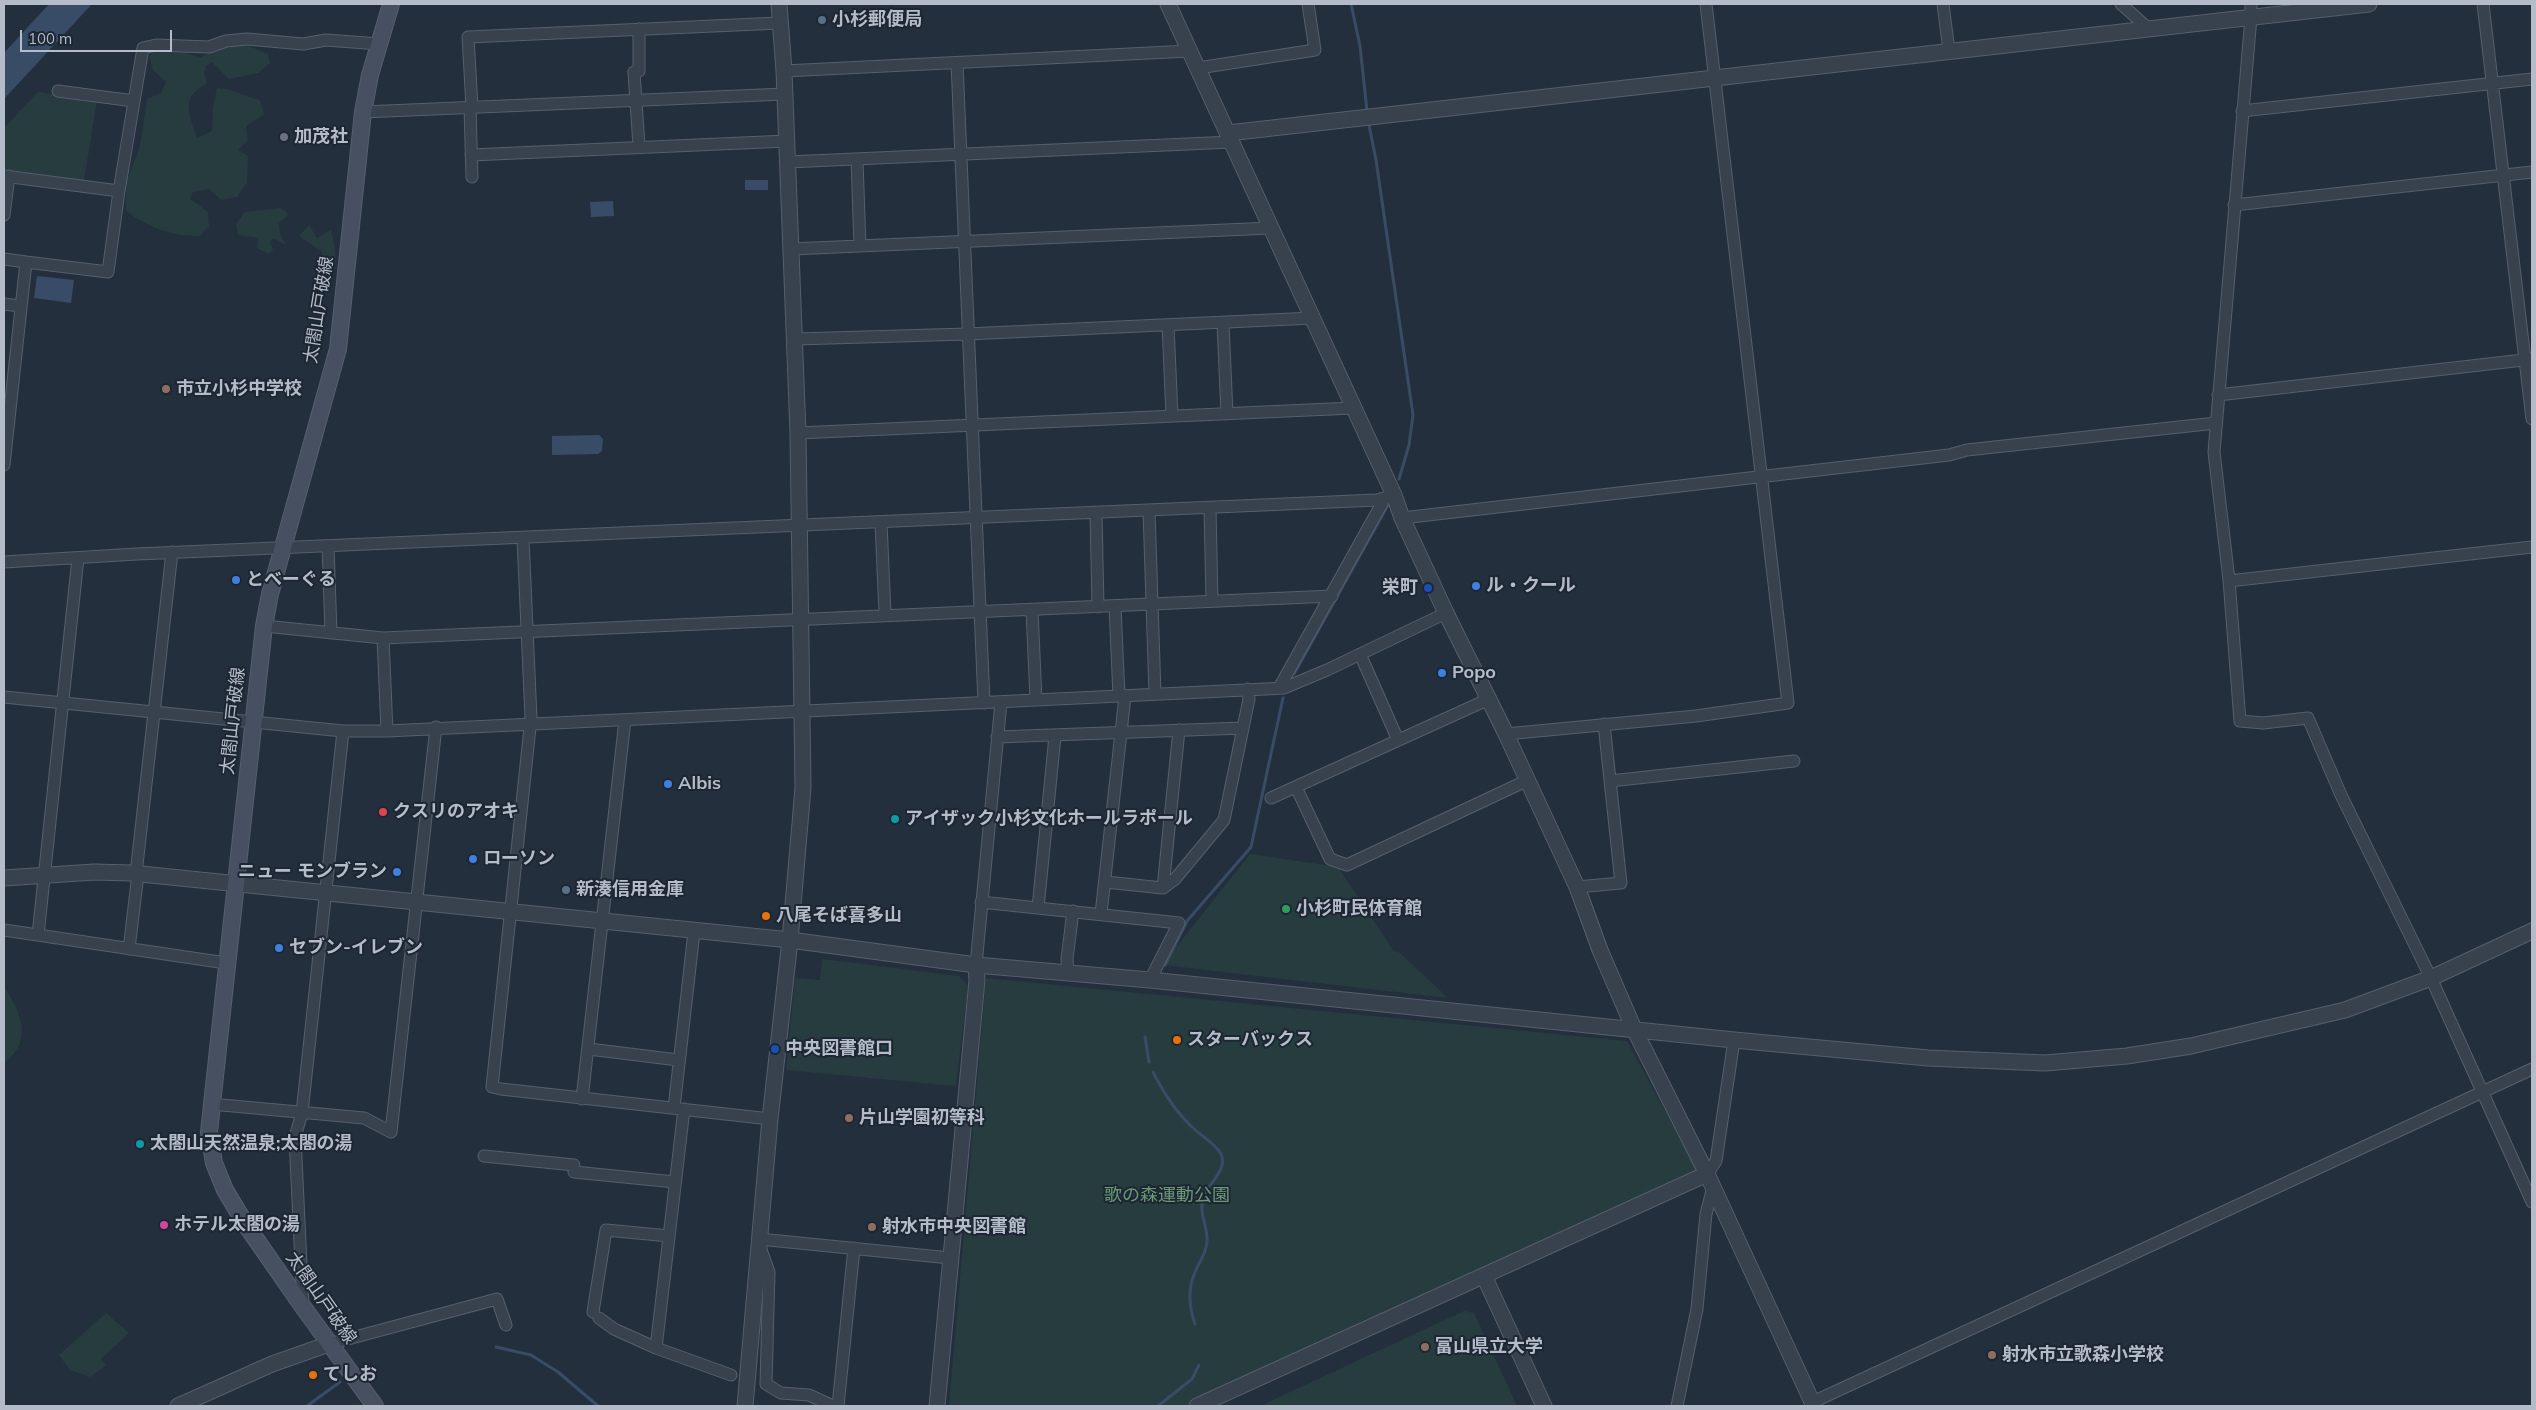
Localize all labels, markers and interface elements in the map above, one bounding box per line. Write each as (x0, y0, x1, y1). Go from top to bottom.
place label: 小杉郵便局 (832, 9, 922, 31)
marker: 小杉郵便局 (816, 14, 828, 26)
scale bar (22, 20, 175, 52)
text: 100 m (28, 29, 72, 48)
place label: 加茂社 (294, 126, 348, 148)
marker: 加茂社 (278, 131, 290, 143)
street label: 太閤山戸破線 (300, 255, 338, 365)
place label: 市立小杉中学校 (176, 378, 302, 400)
marker: 市立小杉中学校 (160, 383, 172, 395)
place label: とべーぐる (246, 569, 336, 591)
marker: とべーぐる (230, 574, 242, 586)
place label: ル・クール (1486, 575, 1576, 597)
place label: 栄町 (1382, 577, 1418, 599)
marker: ル・クール (1470, 580, 1482, 592)
marker: 栄町 (1422, 582, 1434, 594)
place label: Popo (1452, 662, 1496, 684)
street label: 太閤山戸破線 (217, 666, 249, 776)
marker: Popo (1436, 667, 1448, 679)
place label: Albis (678, 773, 721, 795)
marker: Albis (662, 778, 674, 790)
place label: クスリのアオキ (393, 801, 519, 823)
marker: クスリのアオキ (377, 806, 389, 818)
place label: アイザック小杉文化ホールラポール (905, 808, 1193, 830)
marker: アイザック小杉文化ホールラポール (889, 813, 901, 825)
place label: ローソン (483, 848, 555, 870)
marker: ローソン (467, 853, 479, 865)
place label: ニュー モンブラン (238, 861, 387, 883)
marker: ニュー モンブラン (391, 866, 403, 878)
place label: 新湊信用金庫 (576, 879, 684, 901)
marker: 新湊信用金庫 (560, 884, 572, 896)
place label: 小杉町民体育館 (1296, 898, 1422, 920)
marker: 小杉町民体育館 (1280, 903, 1292, 915)
place label: 八尾そば喜多山 (776, 905, 902, 927)
marker: 八尾そば喜多山 (760, 910, 772, 922)
place label: セブン-イレブン (289, 937, 423, 959)
marker: セブン-イレブン (273, 942, 285, 954)
place label: スターバックス (1187, 1029, 1313, 1051)
marker: スターバックス (1171, 1034, 1183, 1046)
place label: 中央図書館口 (785, 1038, 893, 1060)
marker: 中央図書館口 (769, 1043, 781, 1055)
place label: 片山学園初等科 (859, 1107, 985, 1129)
marker: 片山学園初等科 (843, 1112, 855, 1124)
place label: 太閤山天然温泉;太閤の湯 (150, 1133, 352, 1155)
marker: 太閤山天然温泉;太閤の湯 (134, 1138, 146, 1150)
park label: 歌の森運動公園 (1104, 1185, 1230, 1207)
place label: ホテル太閤の湯 (174, 1214, 300, 1236)
place label: 射水市中央図書館 (882, 1216, 1026, 1238)
marker: ホテル太閤の湯 (158, 1219, 170, 1231)
marker: 射水市中央図書館 (866, 1221, 878, 1233)
street label: 太閤山戸破線 (281, 1248, 361, 1348)
place label: 富山県立大学 (1435, 1336, 1543, 1358)
marker: 富山県立大学 (1419, 1341, 1431, 1353)
place label: 射水市立歌森小学校 (2002, 1344, 2164, 1366)
marker: 射水市立歌森小学校 (1986, 1349, 1998, 1361)
place label: てしお (323, 1364, 377, 1386)
marker: てしお (307, 1369, 319, 1381)

